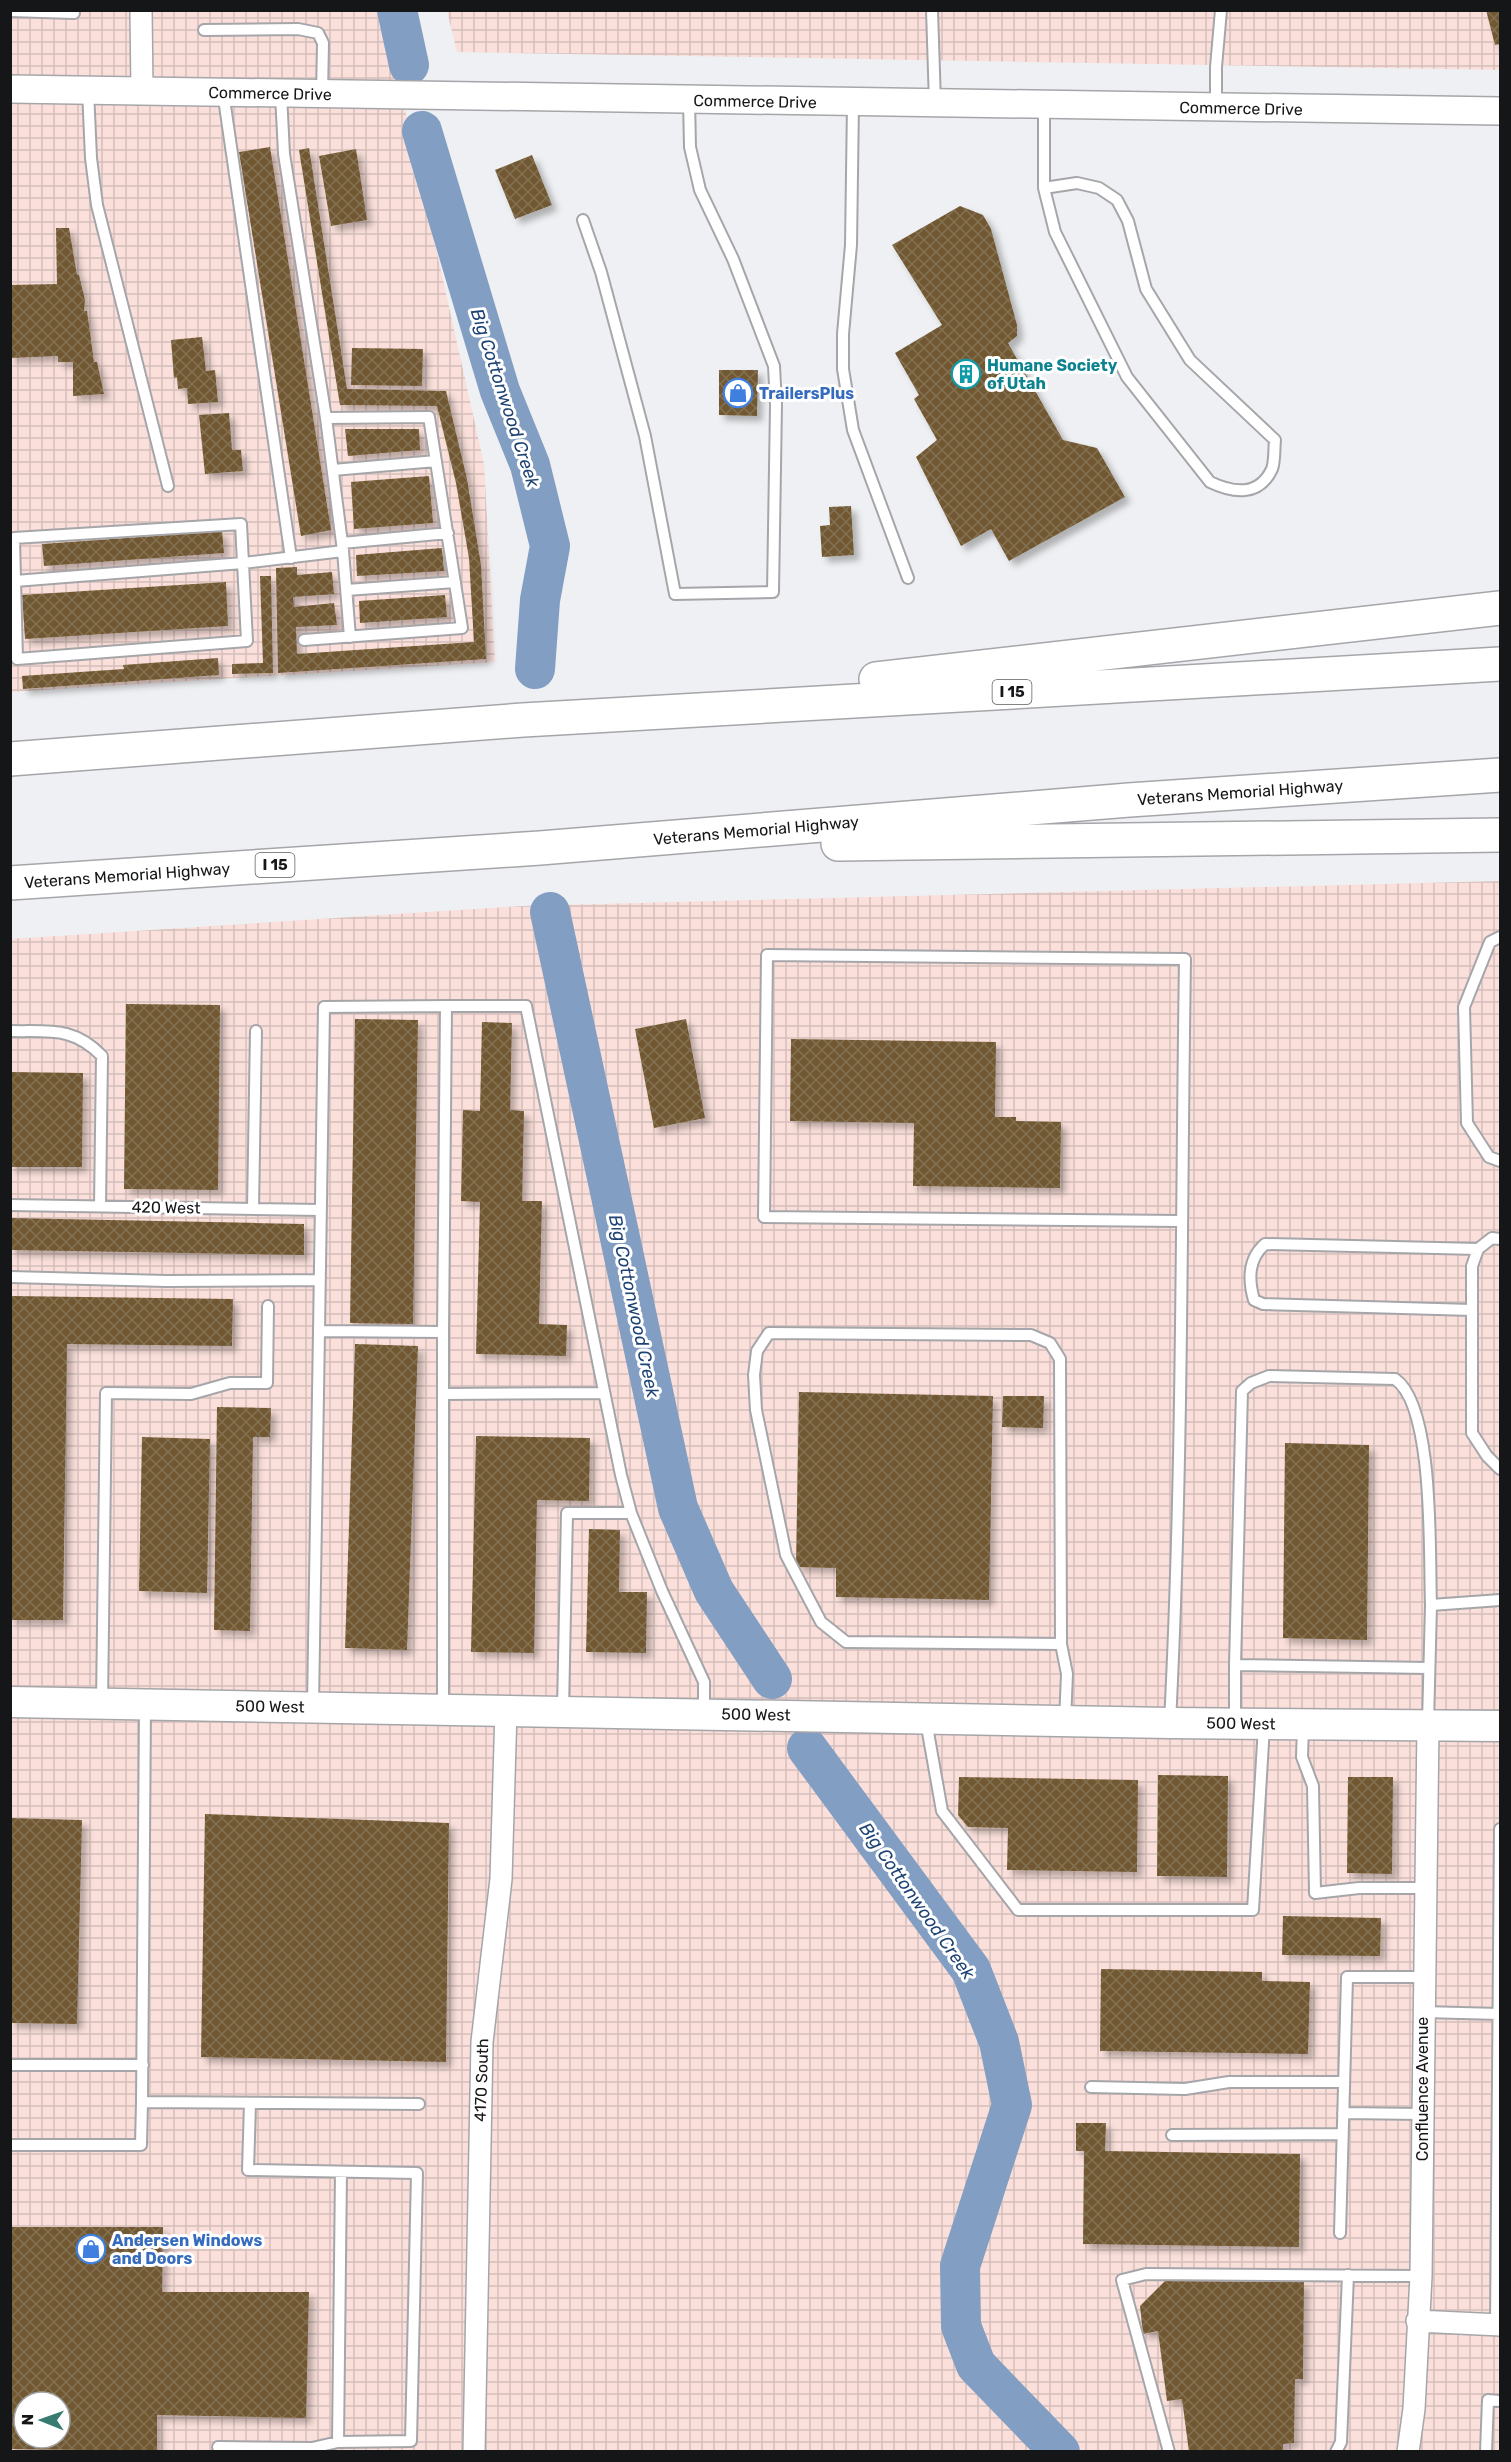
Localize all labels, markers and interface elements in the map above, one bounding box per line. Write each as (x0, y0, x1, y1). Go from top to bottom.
street label: Commerce Drive (208, 83, 332, 104)
street label: Commerce Drive (693, 91, 817, 112)
street label: Commerce Drive (1179, 98, 1303, 119)
water label: Big Cottonwood Creek (466, 306, 545, 491)
place label: Humane Society of Utah (987, 356, 1118, 393)
building icon: Humane Society of Utah (950, 358, 982, 390)
shop icon: TrailersPlus (722, 377, 754, 409)
place label: TrailersPlus (759, 384, 854, 403)
road number: I 15 (992, 680, 1032, 704)
street label: Veterans Memorial Highway (1136, 776, 1344, 809)
street label: Veterans Memorial Highway (652, 812, 860, 849)
road number: I 15 (256, 853, 294, 877)
street label: Veterans Memorial Highway (23, 859, 231, 892)
street label: 420 West (131, 1197, 201, 1218)
water label: Big Cottonwood Creek (604, 1212, 664, 1400)
street label: 500 West (235, 1696, 305, 1717)
street label: 500 West (721, 1704, 791, 1725)
street label: 500 West (1206, 1713, 1276, 1734)
water label: Big Cottonwood Creek (854, 1818, 980, 1984)
street label: Confluence Avenue (1413, 2017, 1432, 2161)
street label: 4170 South (471, 2038, 492, 2122)
place label: Andersen Windows and Doors (112, 2231, 263, 2268)
shop icon: Andersen Windows and Doors (75, 2233, 107, 2265)
north arrow (12, 2390, 72, 2450)
text: N (18, 2414, 37, 2426)

